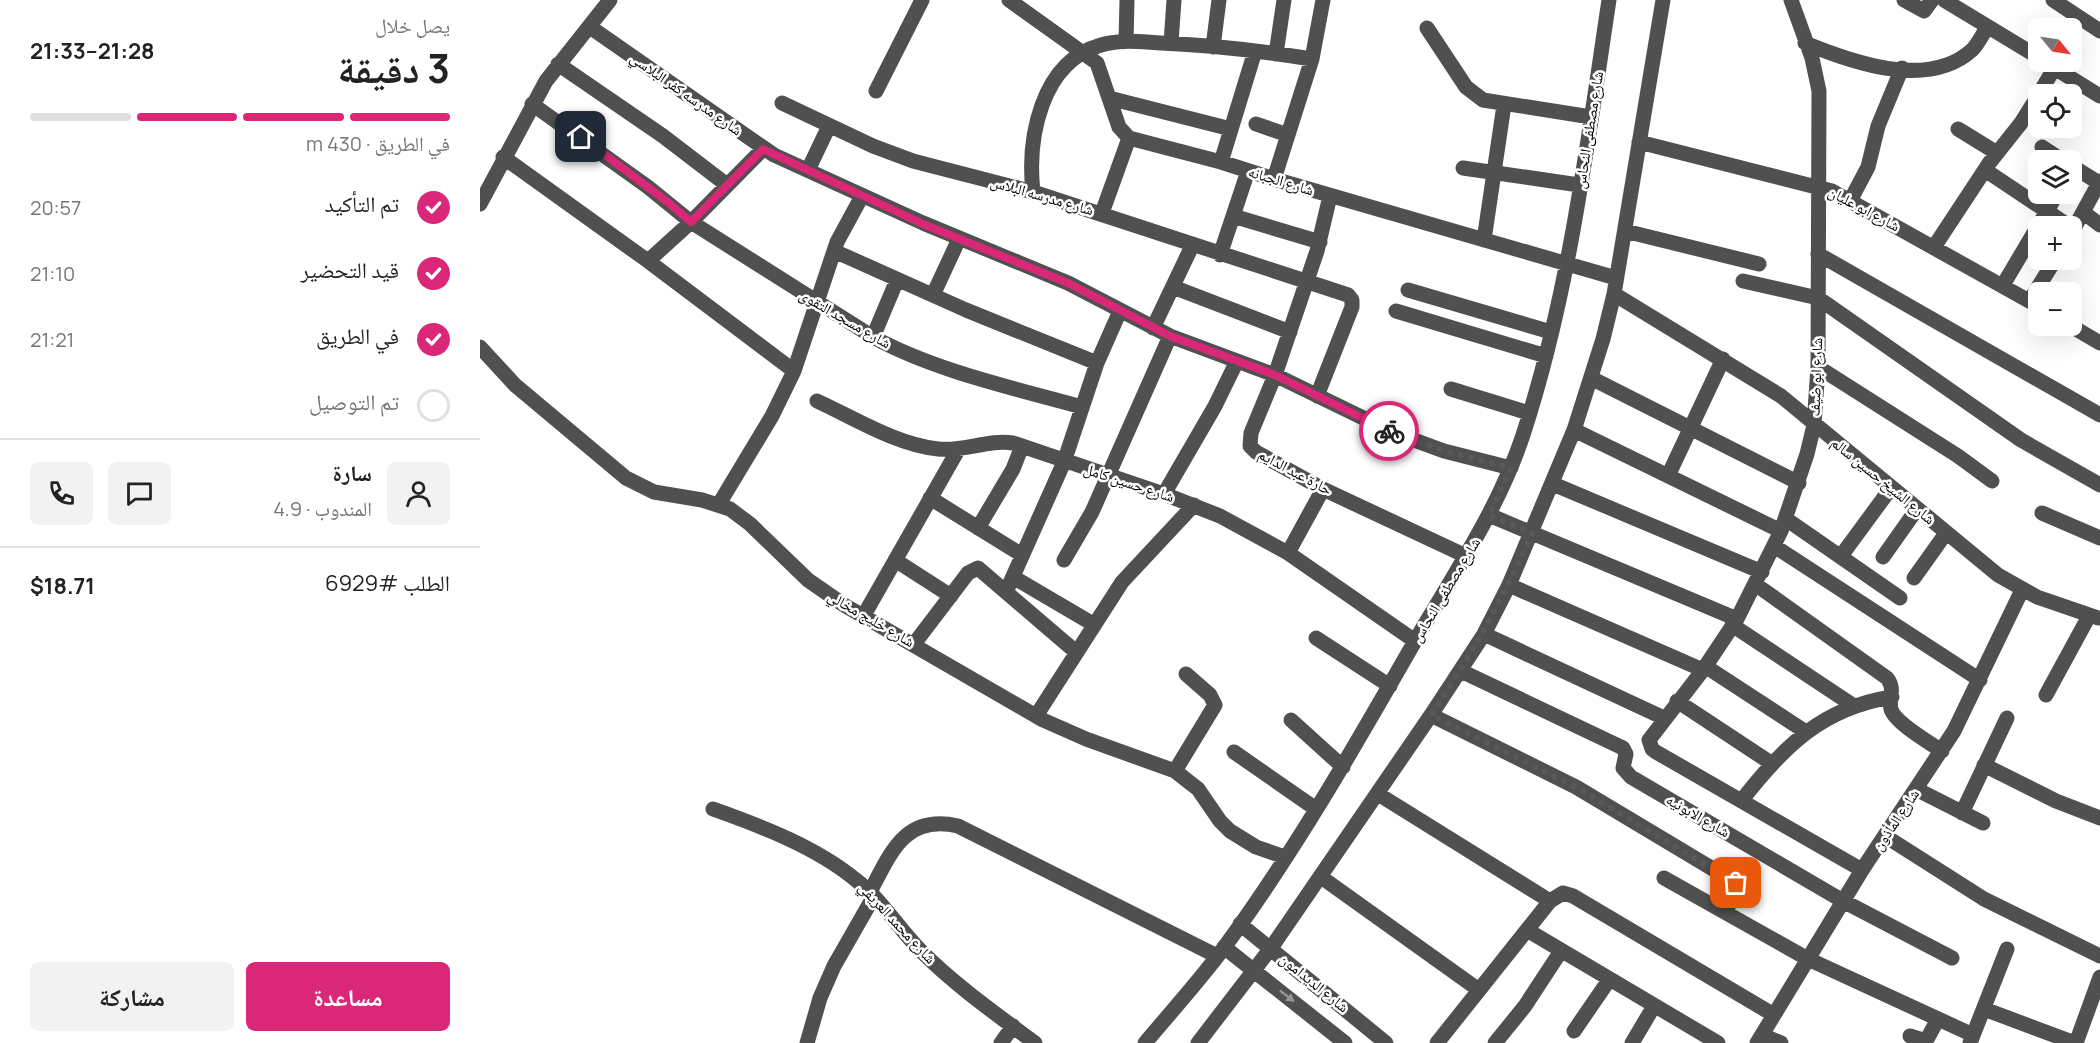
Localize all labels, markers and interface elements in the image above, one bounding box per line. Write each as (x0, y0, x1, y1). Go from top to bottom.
text: يصل خلال (375, 12, 450, 39)
north arrow (2028, 18, 2082, 72)
map controls (2028, 18, 2082, 336)
text: 21:28–21:33 (30, 36, 155, 66)
text: 3 دقيقة (338, 41, 450, 95)
street label: شارع مدرسه كفر البلاسي (625, 47, 747, 142)
street label: شارع مصطفى النحاس (1569, 70, 1608, 190)
button: locate (2028, 84, 2082, 138)
pin (555, 111, 606, 162)
icon: home (564, 120, 597, 153)
text: في الطريق · 430 m (306, 130, 450, 157)
button: layers (2028, 150, 2082, 204)
street label: شارع الجبانه (1246, 161, 1317, 200)
street label: شارع مدرسه البلاس (988, 171, 1096, 220)
street label: شارع ابو عليان (1825, 181, 1904, 236)
text: تم التأكيد (325, 189, 399, 219)
icon: check (417, 191, 450, 224)
text: 20:57 (30, 194, 81, 221)
button: + (2028, 216, 2082, 270)
text: قيد التحضير (301, 255, 399, 285)
icon: check (417, 257, 450, 290)
text: 21:10 (30, 260, 75, 287)
button: − (2028, 282, 2082, 336)
street label: شارع مسجد التقوى (796, 284, 895, 353)
text: في الطريق (316, 321, 399, 351)
icon: check (417, 323, 450, 356)
text: 21:21 (30, 326, 74, 353)
street label: شارع ابو ضيف (1804, 337, 1827, 417)
text: تم التوصيل (309, 387, 399, 417)
courier (1359, 401, 1419, 461)
icon: bike (1373, 415, 1406, 448)
street label: شارع الشيخ حسين سالم (1827, 432, 1940, 529)
street label: حارة عبد الدايم (1255, 443, 1336, 500)
text: سارة (333, 458, 372, 488)
street label: شارع حسين كامل (1081, 458, 1177, 507)
button: phone (30, 462, 93, 525)
button: chat (108, 462, 171, 525)
button: person (387, 462, 450, 525)
text: المندوب · 4.9 (273, 495, 372, 522)
street label: شارع مصطفى النحاس (1406, 533, 1485, 646)
text: الطلب #6929 (325, 568, 450, 598)
text: $18.71 (30, 571, 95, 601)
street label: شارع خليج مخالي (823, 585, 919, 654)
street label: شارع المأذون (1867, 785, 1924, 855)
street label: شارع الابونيه (1663, 789, 1734, 842)
pin (1710, 857, 1761, 908)
icon: bag (1719, 866, 1752, 899)
street label: شارع محمد العريفي (853, 877, 941, 970)
street label: شارع الديدامون (1275, 948, 1354, 1017)
button: مشاركة (30, 962, 234, 1031)
button: مساعدة (246, 962, 450, 1031)
one-way arrow (1279, 990, 1295, 1003)

